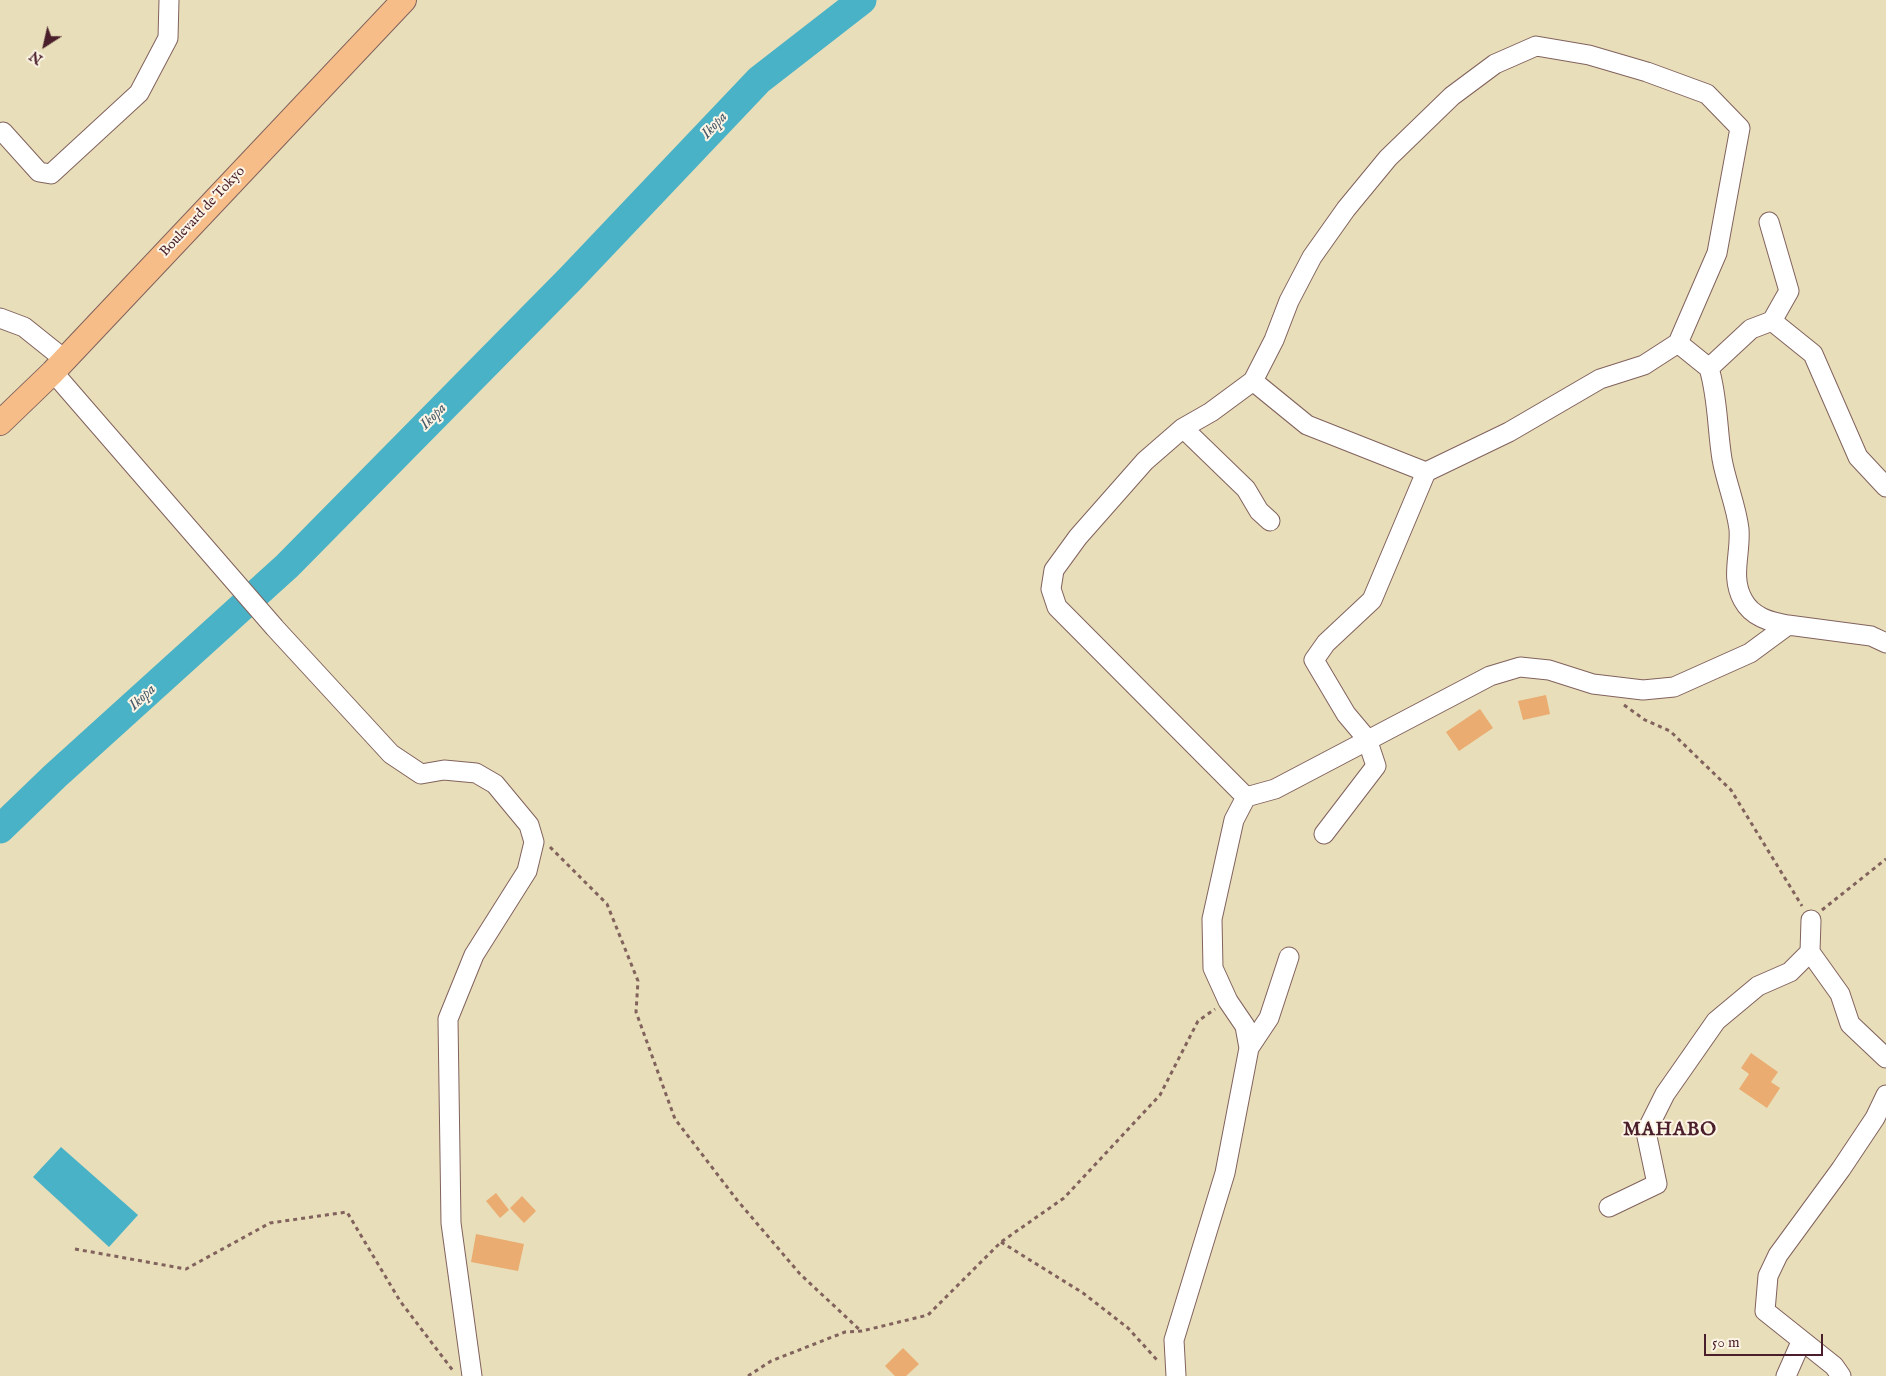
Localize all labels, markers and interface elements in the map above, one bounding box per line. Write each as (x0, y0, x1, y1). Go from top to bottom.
north arrow (20, 20, 70, 70)
text: N (26, 46, 47, 68)
water label: Ikopa (698, 109, 732, 143)
street label: Boulevard de Tokyo (157, 163, 249, 261)
water label: Ikopa (417, 400, 451, 434)
water label: Ikopa (126, 681, 160, 715)
district label: MAHABO (1622, 1120, 1718, 1142)
scale bar (1706, 1324, 1825, 1356)
text: 50 m (1712, 1333, 1740, 1352)

